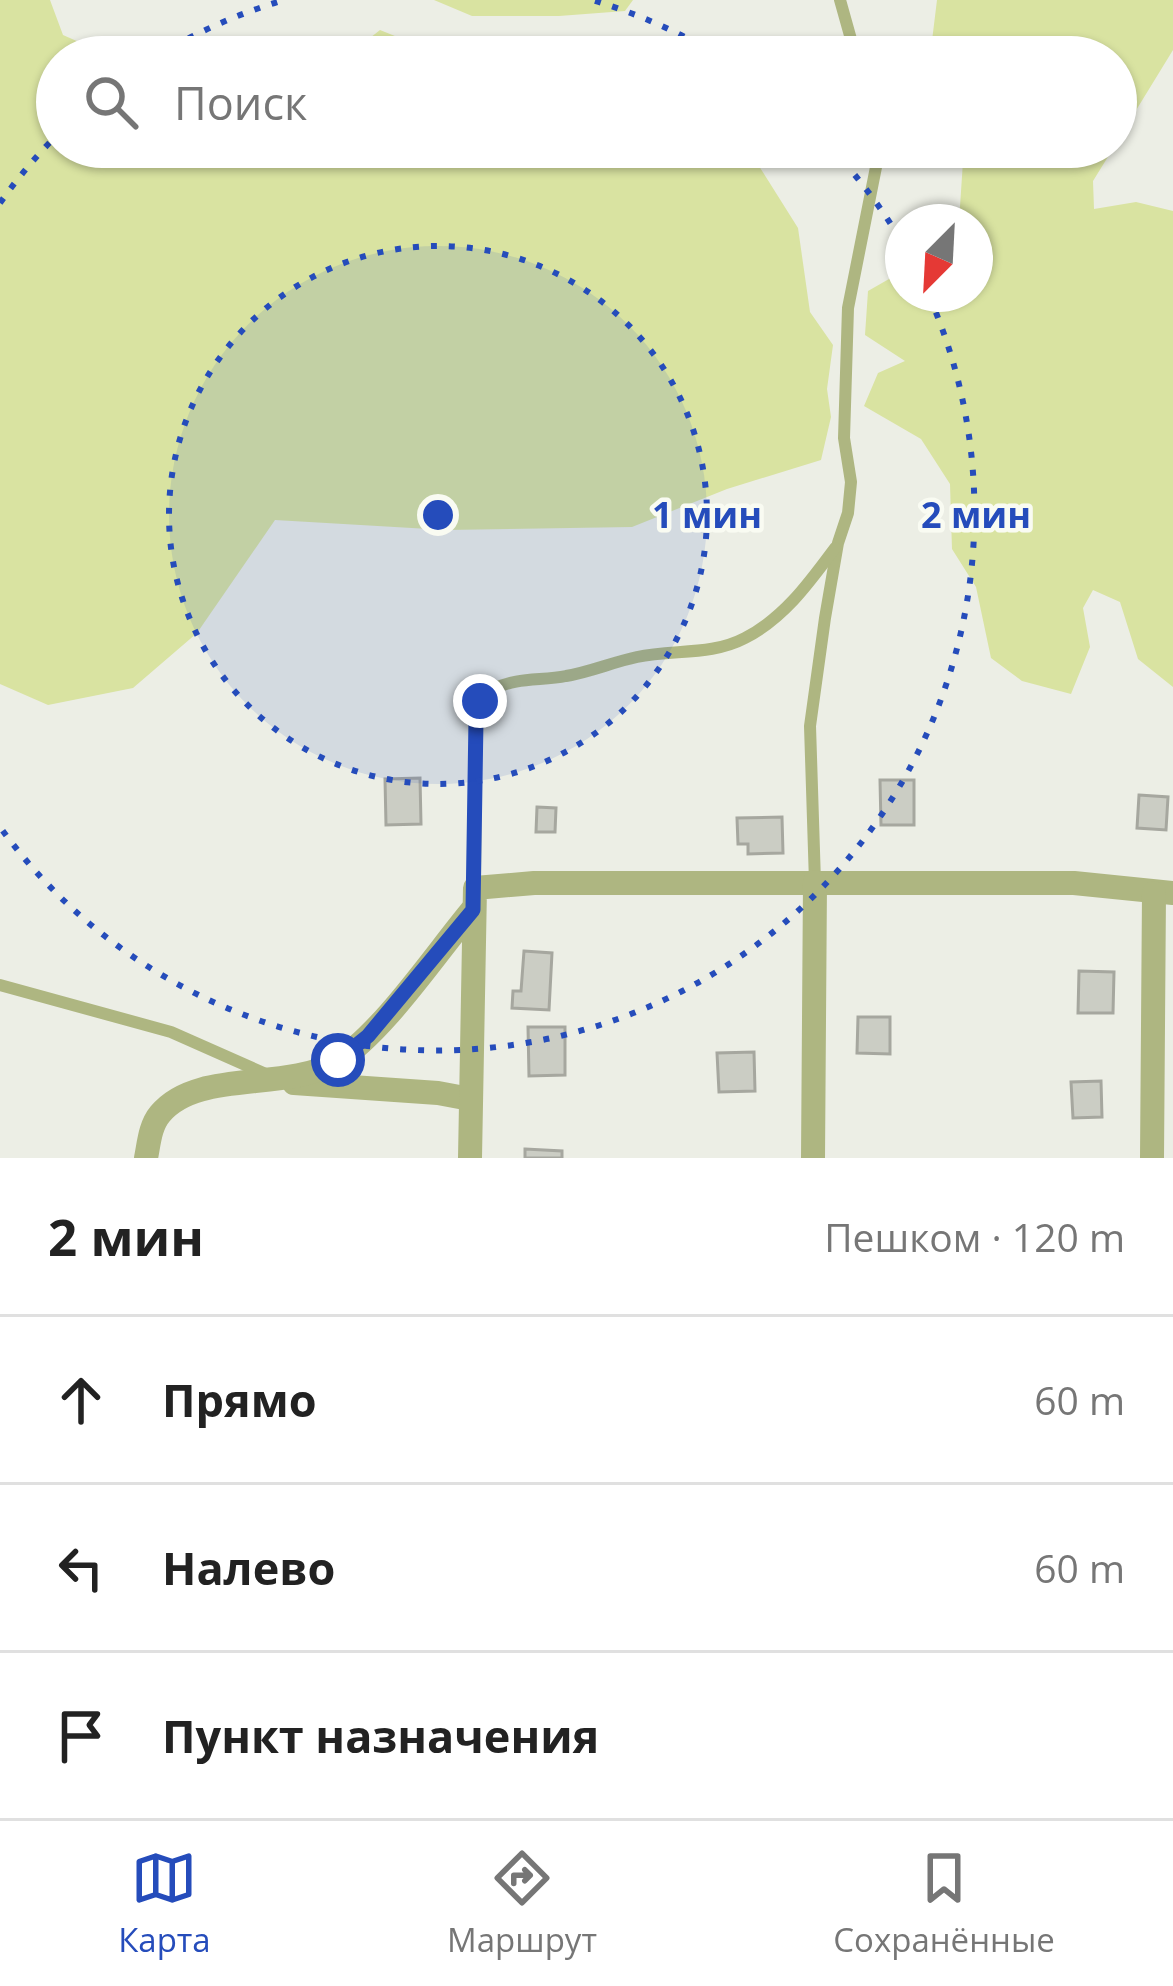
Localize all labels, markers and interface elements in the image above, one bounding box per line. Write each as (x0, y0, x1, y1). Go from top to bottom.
search box (36, 36, 1137, 168)
icon: search (78, 69, 144, 135)
text: Поиск (174, 72, 307, 133)
north arrow (885, 204, 993, 312)
text: 1 мин (652, 490, 762, 539)
text: 2 мин (921, 490, 1031, 539)
centre of rings (417, 494, 459, 536)
route end (453, 674, 507, 728)
route start (311, 1033, 365, 1087)
text: 2 мин (48, 1201, 204, 1271)
text: Пешком · 120 m (824, 1210, 1125, 1263)
icon: ahead (48, 1367, 114, 1433)
text: Прямо (162, 1369, 317, 1430)
text: 60 m (1034, 1373, 1125, 1426)
icon: left (48, 1535, 114, 1601)
text: Налево (162, 1537, 335, 1598)
text: 60 m (1034, 1541, 1125, 1594)
icon: arrive (48, 1703, 114, 1769)
text: Пункт назначения (162, 1705, 599, 1766)
tab: Карта (118, 1845, 211, 1962)
tab: Маршрут (447, 1845, 597, 1962)
tab: Сохранённые (833, 1845, 1055, 1962)

